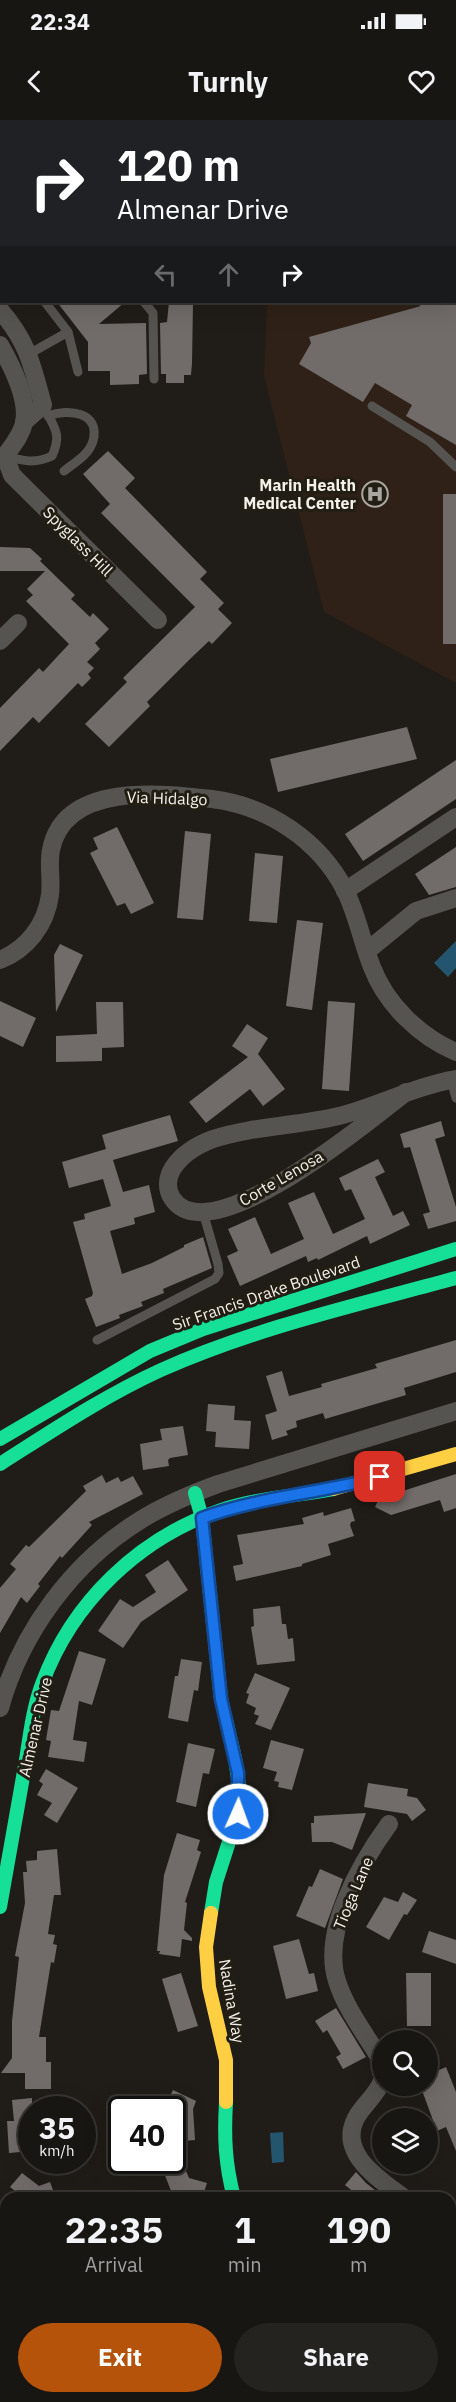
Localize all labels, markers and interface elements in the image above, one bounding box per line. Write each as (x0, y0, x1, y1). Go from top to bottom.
text: 22:34 (30, 7, 90, 36)
text: Turnly (188, 64, 268, 99)
icon: back (18, 65, 51, 98)
icon: heart (405, 65, 438, 98)
text: 120 m (117, 138, 240, 193)
icon: right (18, 144, 96, 222)
text: Almenar Drive (117, 191, 289, 226)
icon: left (149, 258, 182, 291)
icon: ahead (212, 258, 245, 291)
icon: right (275, 258, 308, 291)
place label: Marin Health Medical Center (243, 475, 357, 513)
hospital icon: Marin Health Medical Center (360, 479, 390, 509)
street label: Spyglass Hill (39, 502, 117, 580)
street label: Via Hidalgo (126, 787, 208, 809)
street label: Corte Lenosa (235, 1146, 327, 1210)
street label: Sir Francis Drake Boulevard (169, 1251, 363, 1335)
pin (354, 1451, 405, 1502)
icon: arrive (363, 1460, 396, 1493)
street label: Almenar Drive (14, 1675, 56, 1779)
position arrow (206, 1782, 270, 1846)
street label: Tioga Lane (329, 1853, 377, 1932)
street label: Nadina Way (215, 1957, 249, 2045)
map controls (372, 2030, 438, 2174)
button: search (372, 2030, 438, 2096)
speed limit sign: 40 (108, 2096, 186, 2174)
text: 35 (39, 2108, 75, 2147)
button: layers (372, 2108, 438, 2174)
text: km/h (39, 2141, 75, 2160)
text: 22:35 (65, 2206, 163, 2253)
text: 1 (234, 2206, 256, 2253)
text: 190 (326, 2206, 391, 2253)
text: Arrival (85, 2251, 143, 2278)
text: min (228, 2251, 262, 2278)
text: m (350, 2251, 368, 2278)
button: Exit (18, 2323, 222, 2392)
button: Share (234, 2323, 438, 2392)

